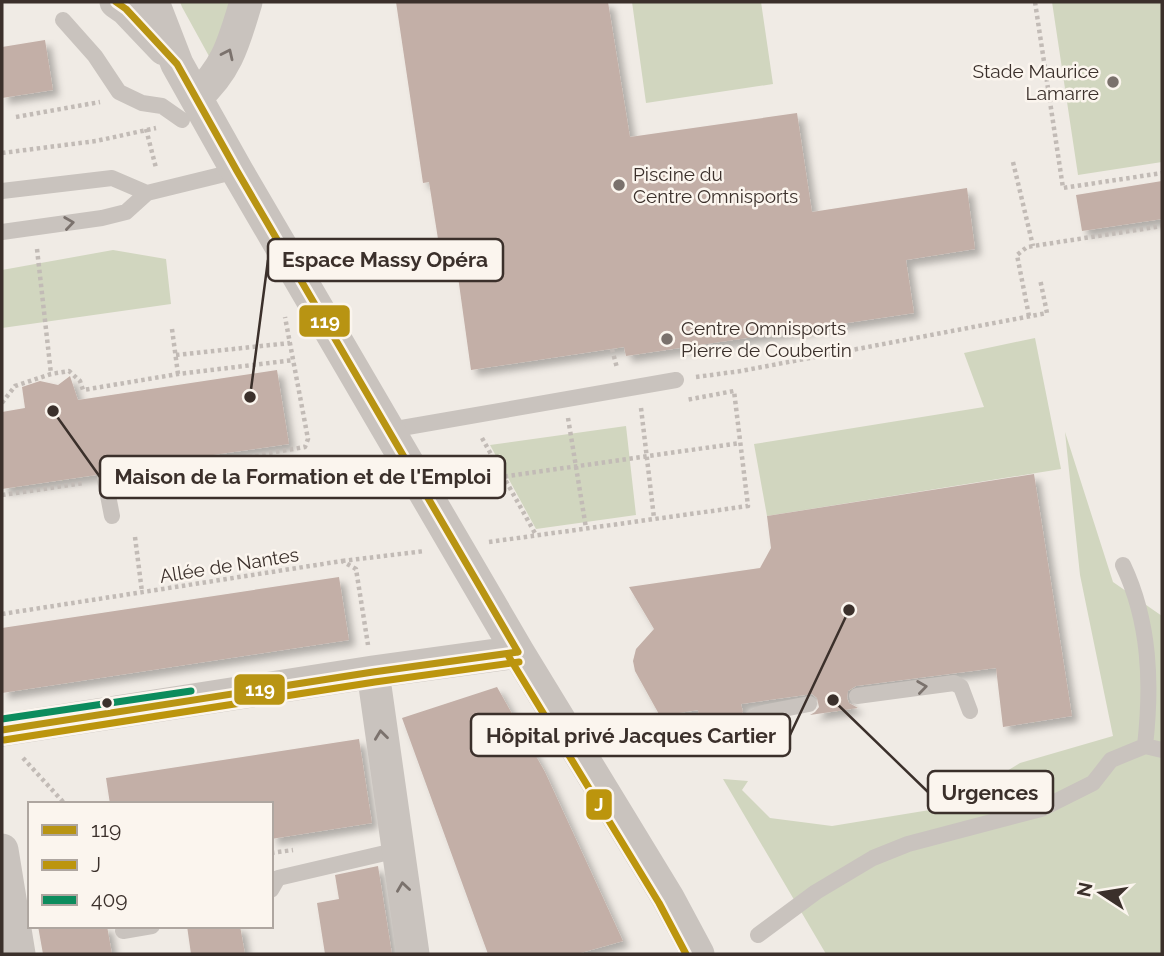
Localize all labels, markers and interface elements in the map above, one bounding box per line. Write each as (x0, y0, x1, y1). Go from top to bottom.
one-way arrow (220, 48, 234, 61)
place label: Stade Maurice Lamarre (973, 60, 1099, 104)
marker: Stade Maurice Lamarre (1105, 74, 1121, 90)
place label: Piscine du Centre Omnisports (633, 163, 798, 207)
marker: Piscine du Centre Omnisports (611, 177, 627, 193)
one-way arrow (63, 215, 75, 230)
callout: Espace Massy Opéra (268, 239, 503, 281)
text: Espace Massy Opéra (282, 247, 488, 272)
line badge: 119 (298, 304, 351, 338)
text: 119 (310, 310, 340, 332)
place label: Centre Omnisports Pierre de Coubertin (681, 317, 852, 361)
marker: Centre Omnisports Pierre de Coubertin (659, 331, 675, 347)
callout: Maison de la Formation et de l'Emploi (100, 456, 505, 498)
text: Maison de la Formation et de l'Emploi (115, 464, 491, 489)
street label: Allée de Nantes (158, 543, 300, 587)
line badge: 119 (233, 673, 286, 706)
text: 119 (245, 678, 275, 700)
one-way arrow (917, 680, 928, 695)
unlabelled marker (100, 696, 114, 710)
callout: Hôpital privé Jacques Cartier (471, 714, 790, 756)
text: Hôpital privé Jacques Cartier (486, 723, 776, 748)
one-way arrow (374, 729, 389, 741)
callout: Urgences (928, 771, 1053, 813)
text: Urgences (942, 780, 1038, 805)
line badge: J (585, 788, 613, 821)
text: J (594, 793, 604, 815)
legend (28, 802, 273, 928)
text: 119 (91, 817, 121, 842)
text: J (91, 852, 101, 877)
north arrow (1066, 858, 1136, 928)
text: N (1072, 880, 1097, 899)
one-way arrow (396, 881, 411, 893)
text: 409 (91, 887, 128, 912)

